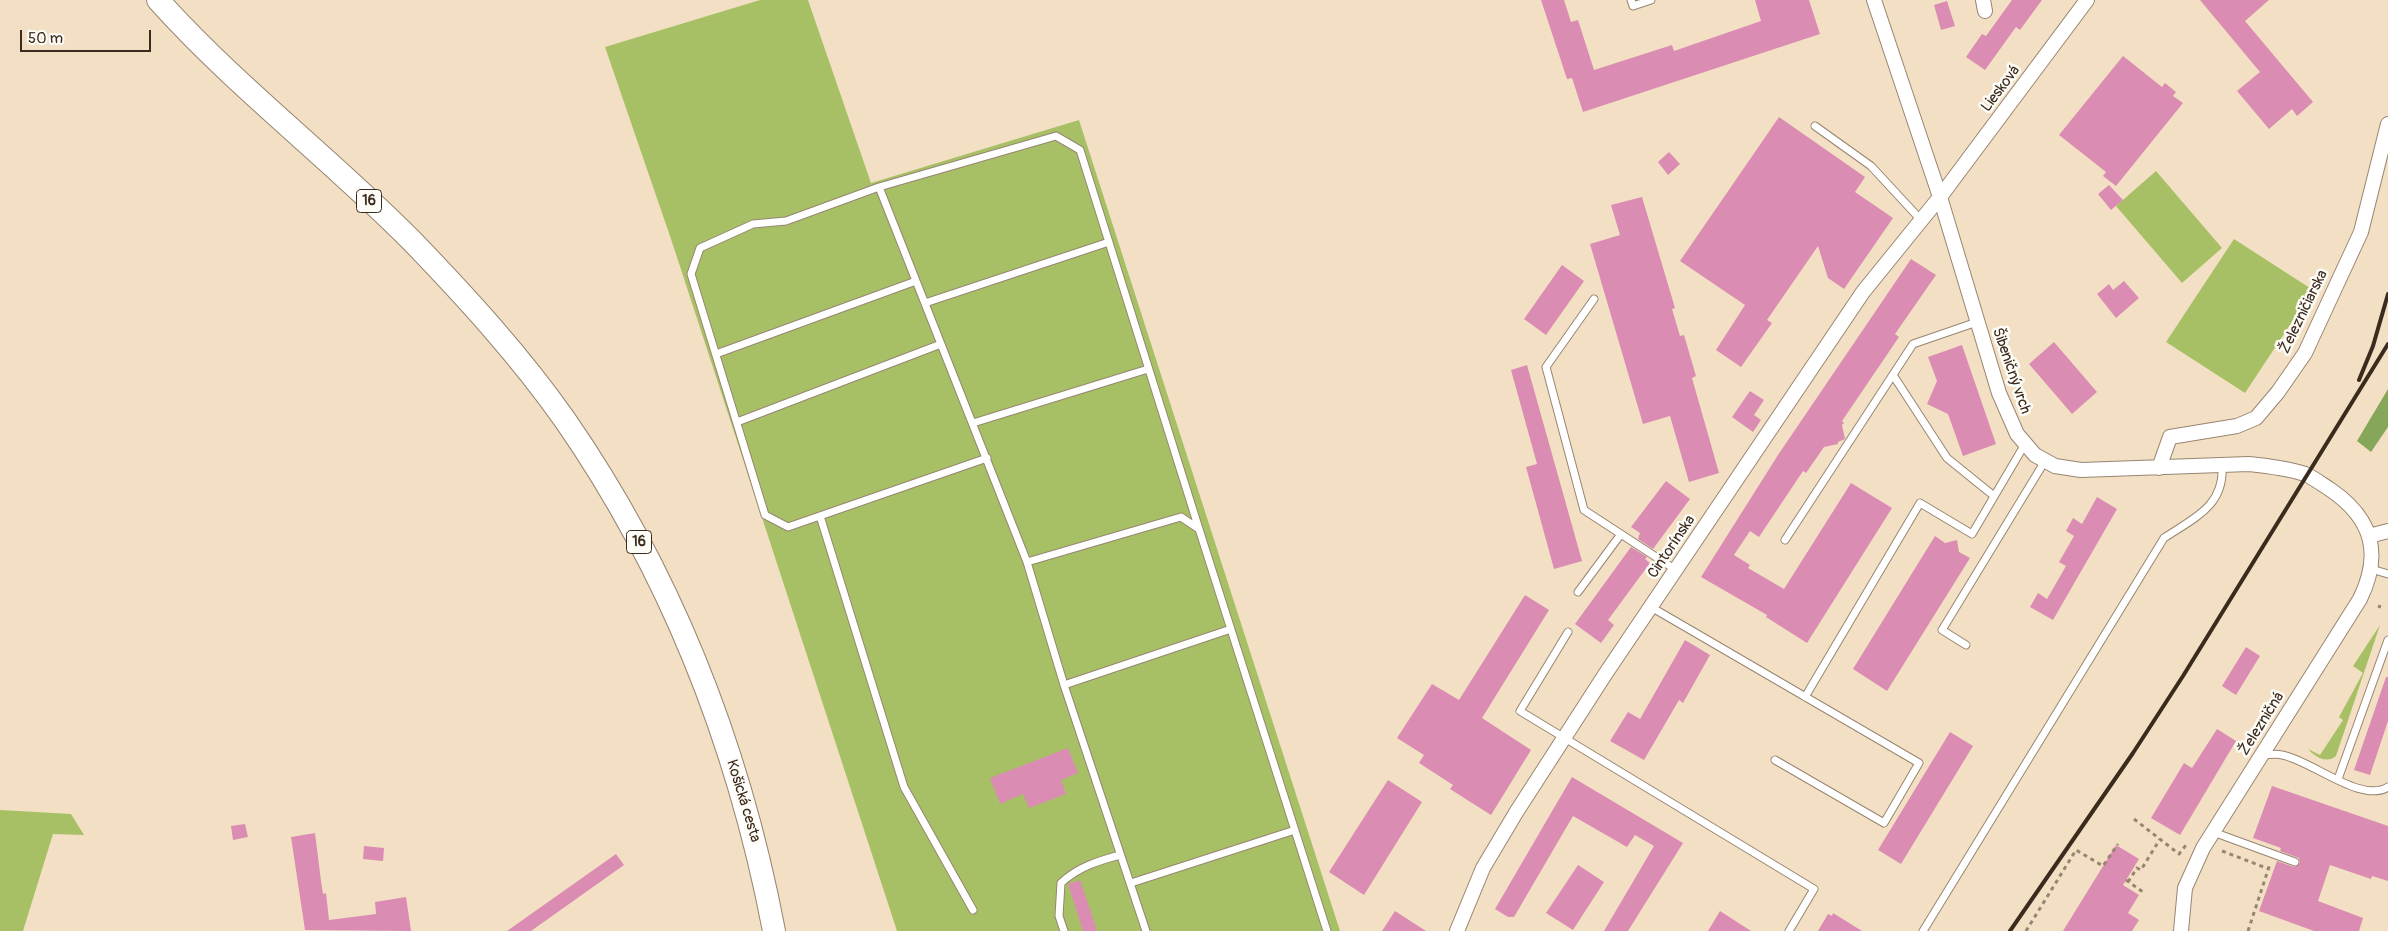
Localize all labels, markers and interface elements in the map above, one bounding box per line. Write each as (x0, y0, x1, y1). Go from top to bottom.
scale bar (22, 20, 154, 52)
text: 50 m (28, 29, 63, 48)
street label: Liesková (1978, 62, 2024, 116)
road number: 16 (356, 190, 382, 212)
street label: Železničiarska (2276, 267, 2332, 357)
street label: Šibeničný vrch (1988, 326, 2034, 416)
street label: Cintorínska (1644, 512, 1700, 582)
road number: 16 (626, 530, 652, 554)
street label: Železničná (2235, 689, 2289, 759)
street label: Košická cesta (722, 758, 764, 844)

